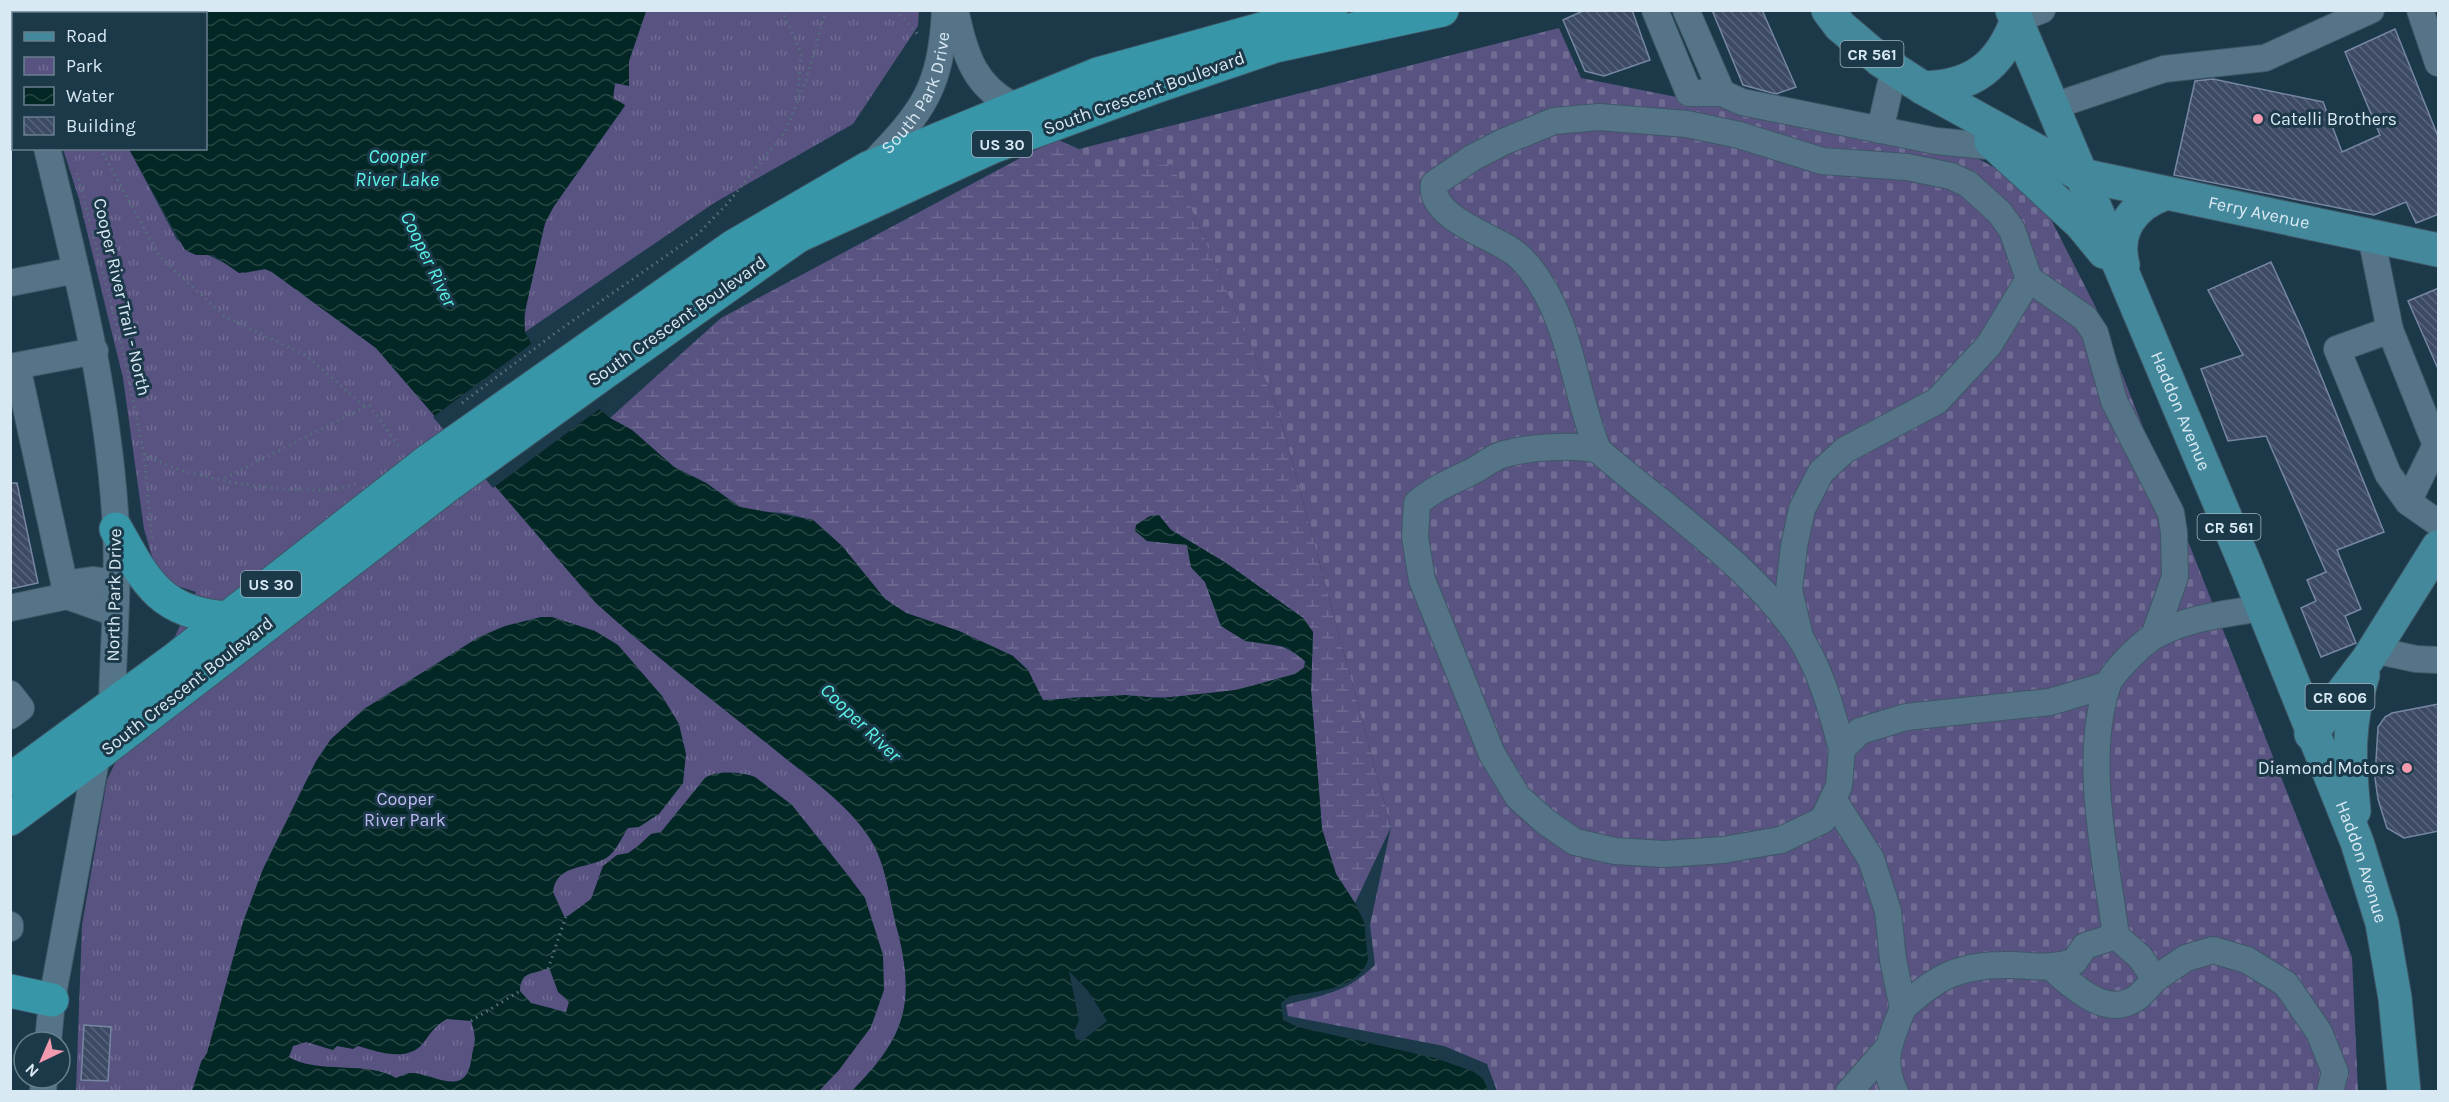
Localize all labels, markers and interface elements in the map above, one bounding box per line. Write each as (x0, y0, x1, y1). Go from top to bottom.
legend (12, 12, 207, 150)
text: Road (66, 25, 107, 47)
street label: South Park Drive (876, 31, 954, 159)
road number: CR 561 (1840, 41, 1904, 67)
street label: South Crescent Boulevard (1040, 46, 1248, 140)
text: Park (66, 55, 103, 77)
text: Water (66, 85, 114, 107)
place label: Catelli Brothers (2270, 108, 2397, 130)
marker: Catelli Brothers (2251, 112, 2265, 126)
text: Building (66, 115, 136, 137)
road number: US 30 (972, 131, 1032, 157)
water label: Cooper River Lake (355, 145, 439, 191)
street label: Ferry Avenue (2206, 191, 2312, 234)
street label: Cooper River Trail - North (89, 196, 155, 398)
water label: Cooper River (396, 208, 462, 312)
street label: South Crescent Boulevard (584, 251, 770, 391)
street label: Haddon Avenue (2146, 348, 2216, 474)
road number: CR 561 (2198, 514, 2260, 540)
street label: North Park Drive (102, 528, 126, 662)
road number: US 30 (241, 571, 301, 597)
street label: South Crescent Boulevard (96, 612, 278, 760)
water label: Cooper River (815, 678, 907, 767)
road number: CR 606 (2306, 684, 2374, 710)
place label: Diamond Motors (2258, 757, 2395, 779)
marker: Diamond Motors (2400, 761, 2414, 775)
park label: Cooper River Park (364, 788, 446, 831)
street label: Haddon Avenue (2331, 798, 2392, 926)
north arrow (12, 1030, 72, 1090)
text: N (21, 1060, 43, 1081)

